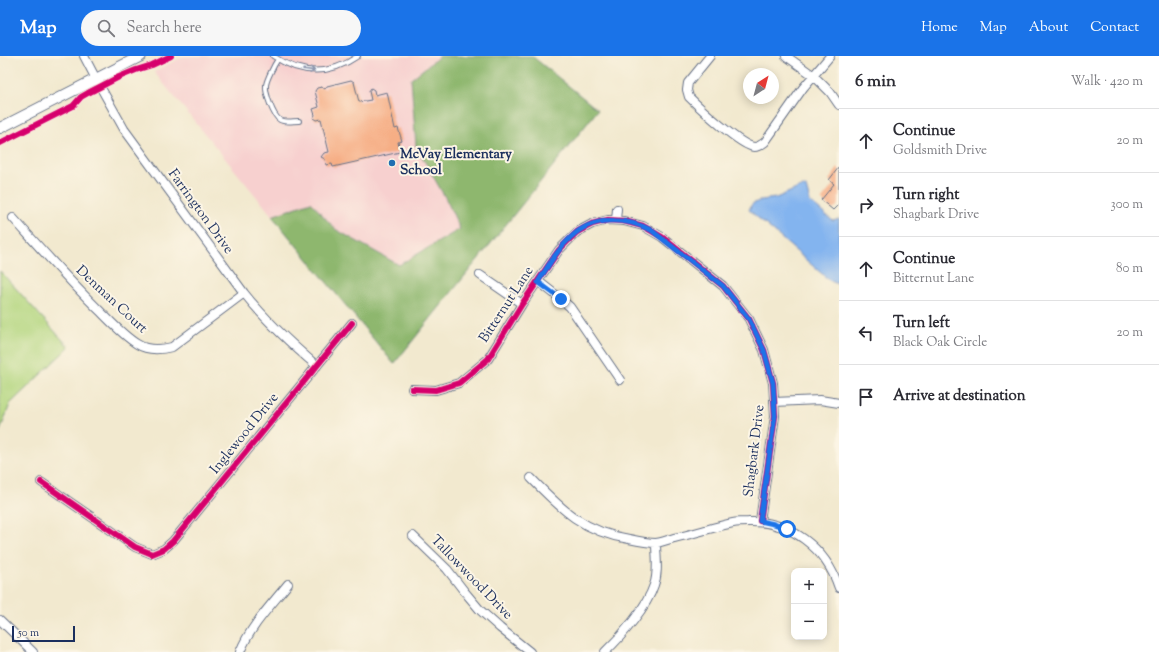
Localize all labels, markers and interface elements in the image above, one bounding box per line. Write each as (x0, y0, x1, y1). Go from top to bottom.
search box (81, 10, 361, 46)
text: Map (20, 15, 57, 42)
icon: search (95, 17, 117, 39)
text: Search here (127, 18, 202, 39)
text: Home (921, 18, 958, 38)
text: Map (980, 18, 1007, 38)
text: About (1029, 18, 1068, 38)
text: Contact (1090, 18, 1139, 38)
one-way arrow (302, 67, 315, 74)
north arrow (743, 68, 779, 104)
text: 6 min (855, 70, 896, 94)
text: Walk · 420 m (1071, 73, 1143, 91)
text: Continue (893, 121, 955, 142)
icon: ahead (855, 130, 877, 152)
text: 20 m (1117, 132, 1143, 150)
text: Goldsmith Drive (893, 142, 987, 160)
place label: McVay Elementary School (400, 145, 512, 181)
marker: McVay Elementary School (387, 158, 397, 168)
street label: Farrington Drive (162, 165, 238, 259)
text: Turn right (893, 185, 959, 206)
icon: right (855, 194, 877, 216)
text: 300 m (1111, 196, 1143, 214)
text: Shagbark Drive (893, 206, 979, 224)
text: Continue (893, 249, 955, 270)
icon: ahead (855, 258, 877, 280)
text: 80 m (1116, 260, 1143, 278)
street label: Denman Court (71, 261, 152, 339)
street label: Bitternut Lane (475, 263, 539, 347)
text: Bitternut Lane (893, 270, 974, 288)
route end (552, 290, 570, 308)
text: Turn left (893, 313, 950, 334)
icon: left (855, 322, 877, 344)
text: 20 m (1117, 324, 1143, 342)
text: Black Oak Circle (893, 334, 987, 352)
icon: arrive (855, 386, 877, 408)
text: Arrive at destination (893, 386, 1026, 407)
street label: Inglewood Drive (206, 389, 284, 479)
street label: Shagbark Drive (739, 404, 771, 498)
route start (778, 520, 796, 538)
street label: Tallowwood Drive (425, 531, 517, 625)
map controls (791, 568, 827, 640)
button: + (791, 568, 827, 604)
button: − (791, 604, 827, 640)
scale bar (12, 624, 75, 643)
text: 50 m (18, 625, 39, 641)

